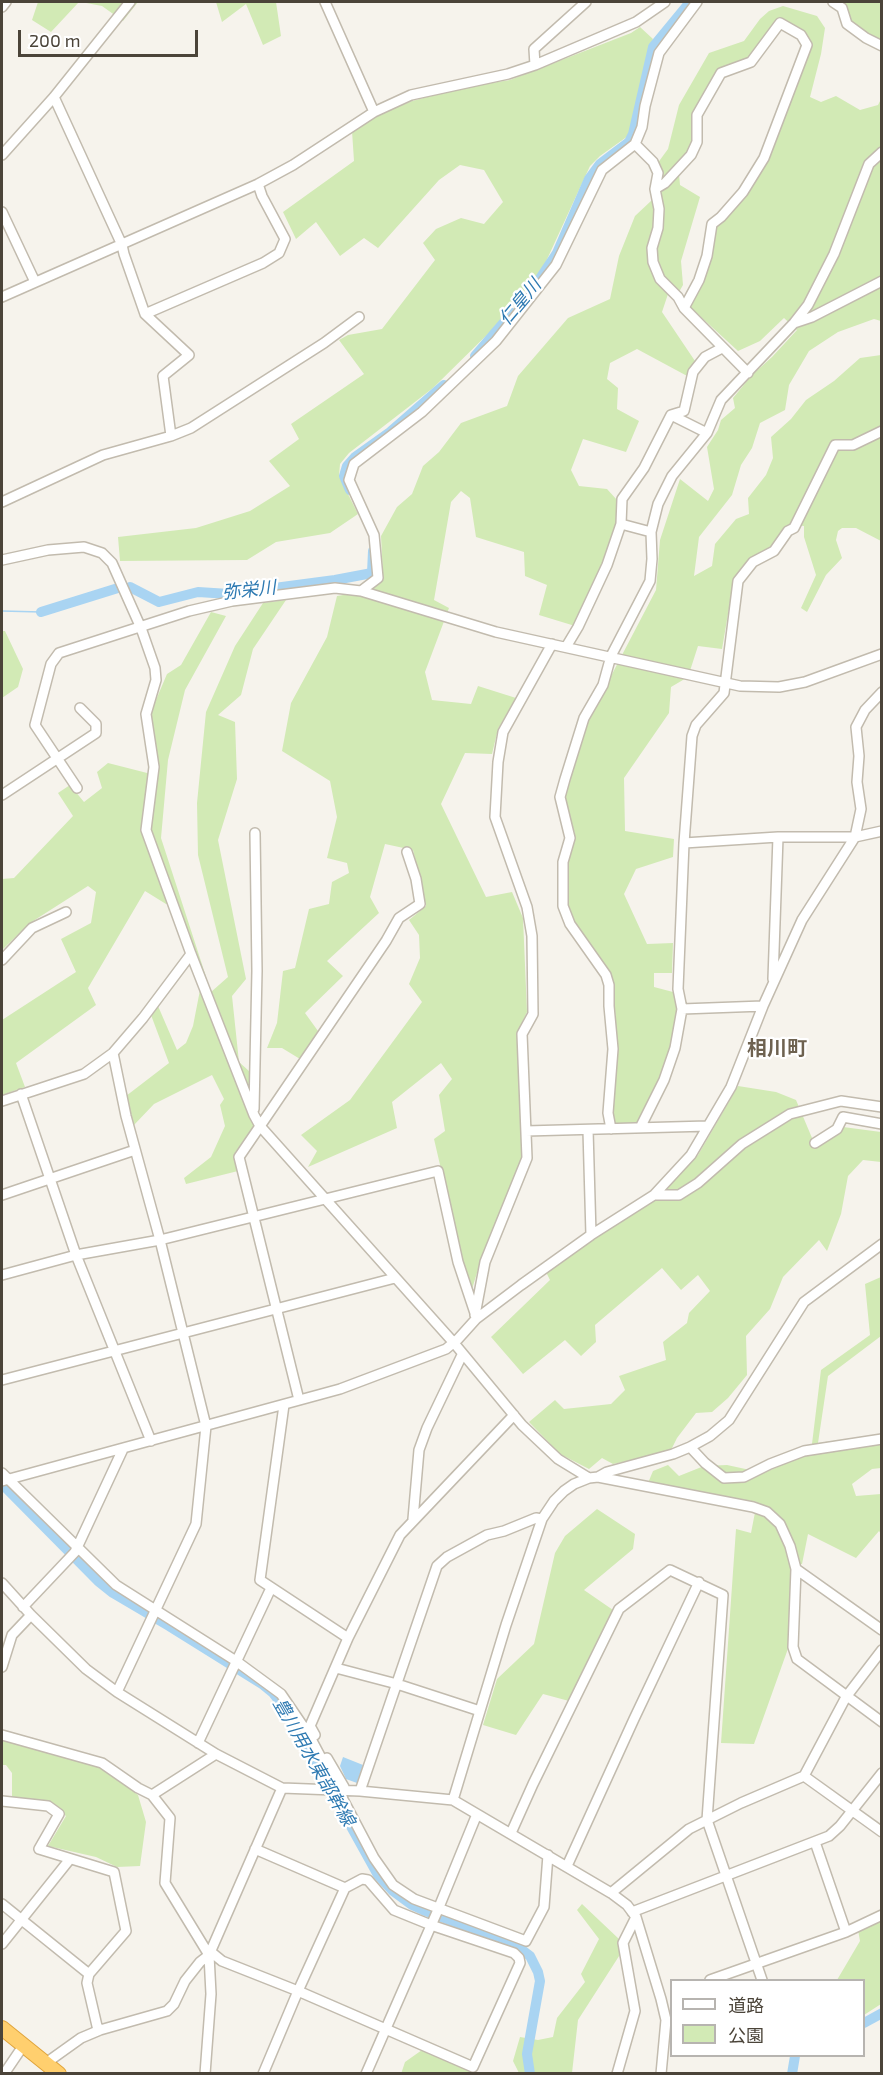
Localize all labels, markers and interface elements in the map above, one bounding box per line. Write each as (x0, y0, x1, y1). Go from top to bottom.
scale bar (21, 18, 201, 56)
text: 200 m (29, 29, 81, 51)
water label: 仁皇川 (494, 274, 546, 330)
water label: 弥栄川 (221, 576, 277, 604)
district label: 相川町 (747, 1036, 807, 1060)
water label: 豊川用水東部幹線 (269, 1694, 359, 1830)
legend (670, 1979, 865, 2057)
text: 道路 (728, 1994, 764, 2016)
text: 公園 (728, 2024, 764, 2046)

